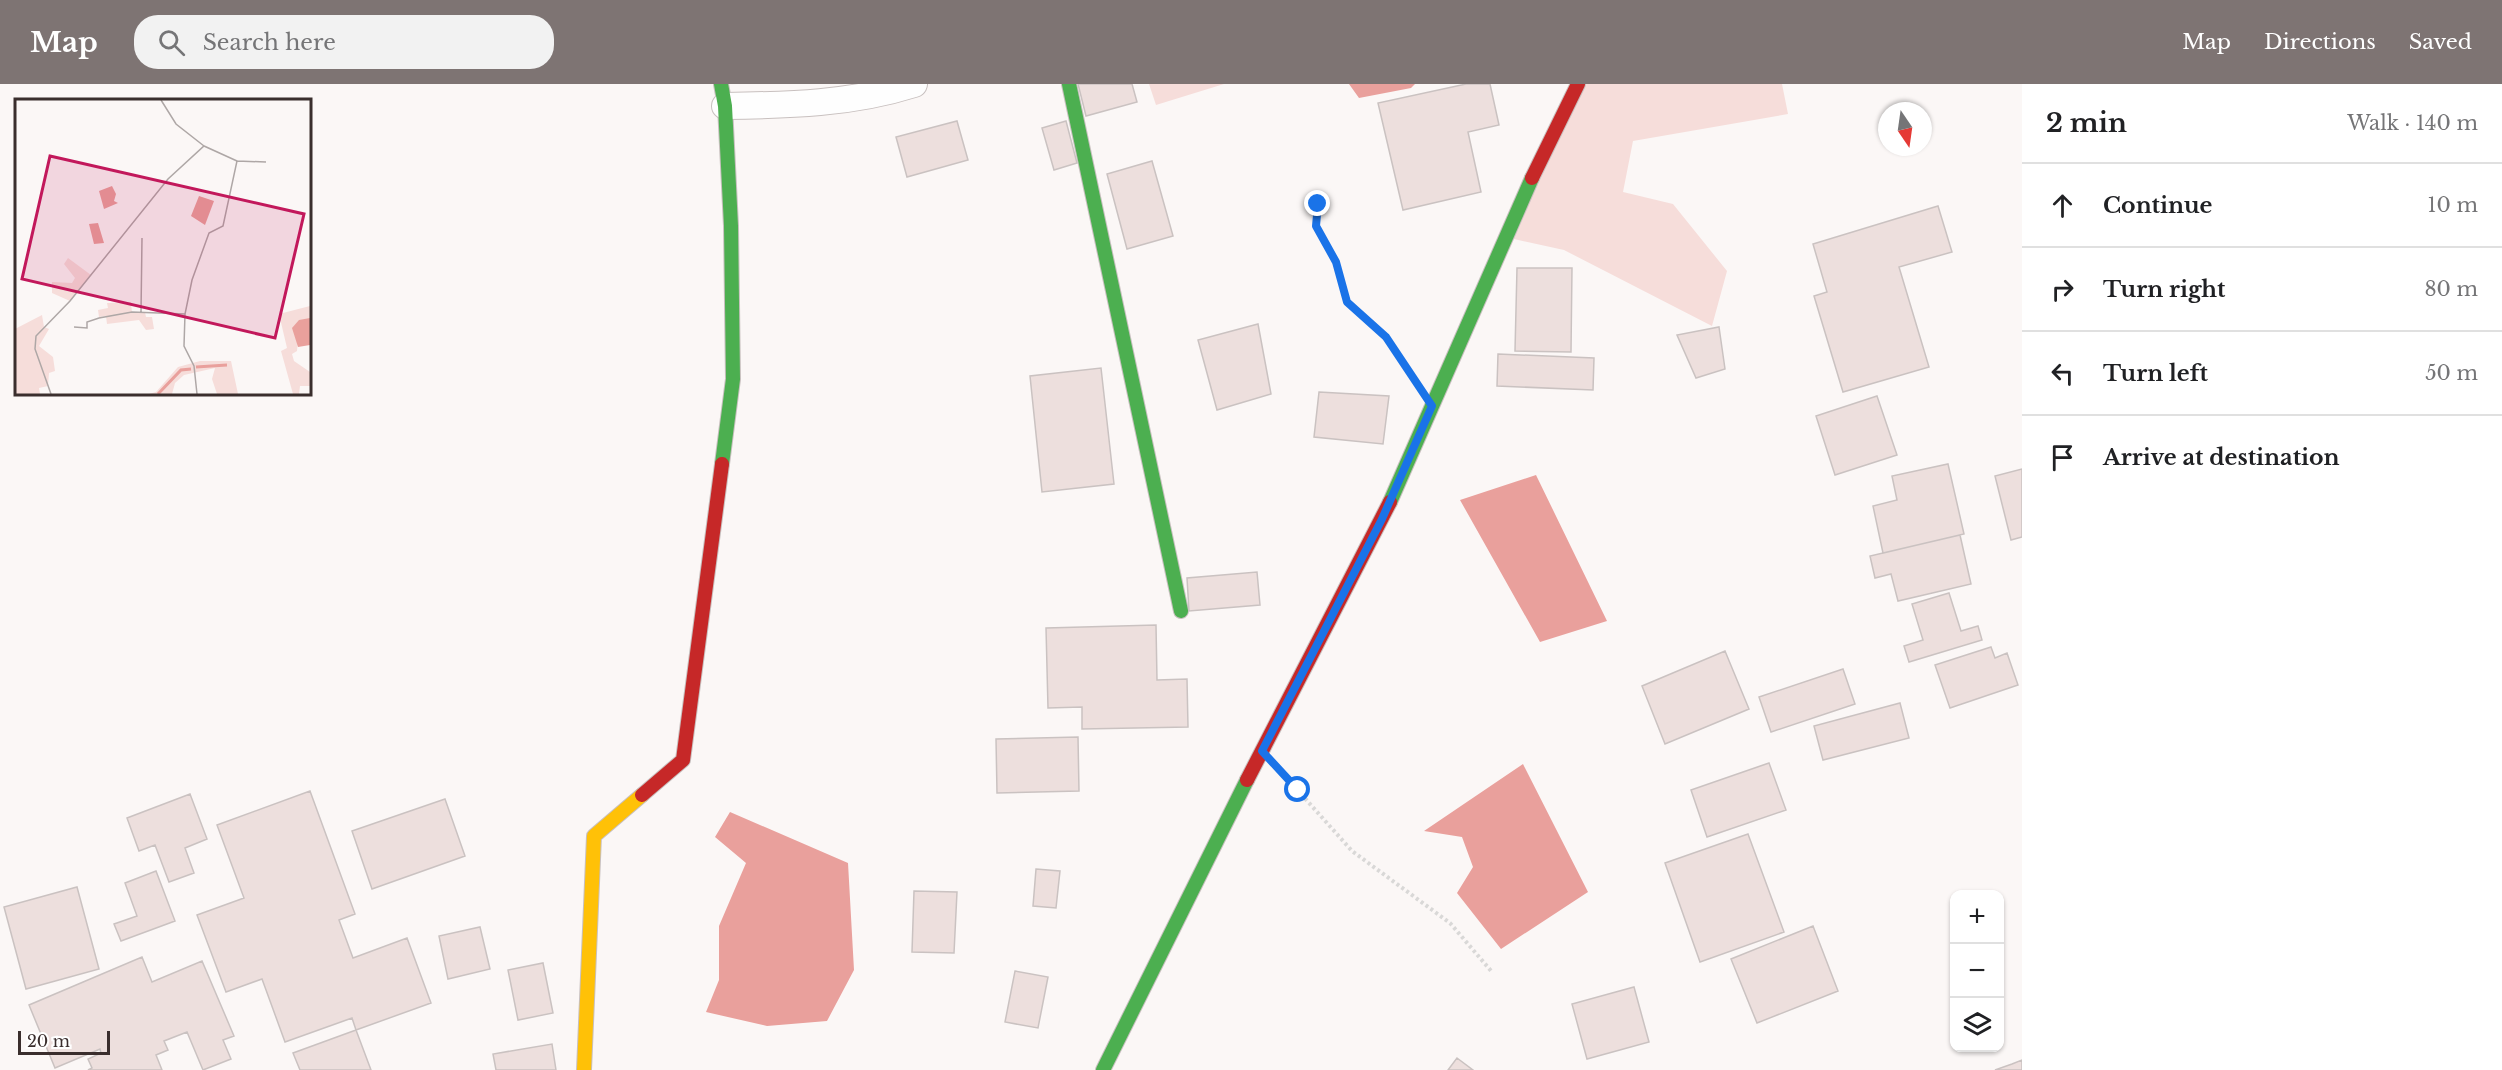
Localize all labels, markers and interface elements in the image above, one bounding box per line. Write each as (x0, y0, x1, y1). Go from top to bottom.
search box (134, 15, 554, 69)
text: Map (30, 25, 98, 60)
icon: search (155, 26, 188, 59)
text: Search here (203, 29, 336, 56)
text: Map (2182, 29, 2231, 55)
text: Directions (2264, 29, 2376, 55)
text: Saved (2409, 29, 2472, 55)
inset map (15, 99, 310, 394)
north arrow (1878, 102, 1932, 156)
text: 2 min (2046, 107, 2127, 139)
text: Walk · 140 m (2347, 111, 2478, 135)
icon: ahead (2046, 189, 2079, 222)
route end (1304, 190, 1330, 216)
text: Continue (2103, 192, 2212, 219)
text: 10 m (2428, 193, 2478, 217)
icon: right (2046, 273, 2079, 306)
text: Turn right (2103, 276, 2225, 303)
text: 80 m (2424, 277, 2478, 301)
icon: left (2046, 357, 2079, 390)
text: Turn left (2103, 360, 2208, 387)
text: 50 m (2425, 361, 2478, 385)
icon: arrive (2046, 441, 2079, 474)
text: Arrive at destination (2103, 444, 2340, 471)
route start (1284, 776, 1310, 802)
map controls (1950, 890, 2004, 1052)
button: + (1950, 890, 2004, 944)
button: − (1950, 944, 2004, 998)
button: layers (1950, 998, 2004, 1052)
scale bar (18, 1028, 110, 1056)
text: 20 m (27, 1031, 70, 1051)

